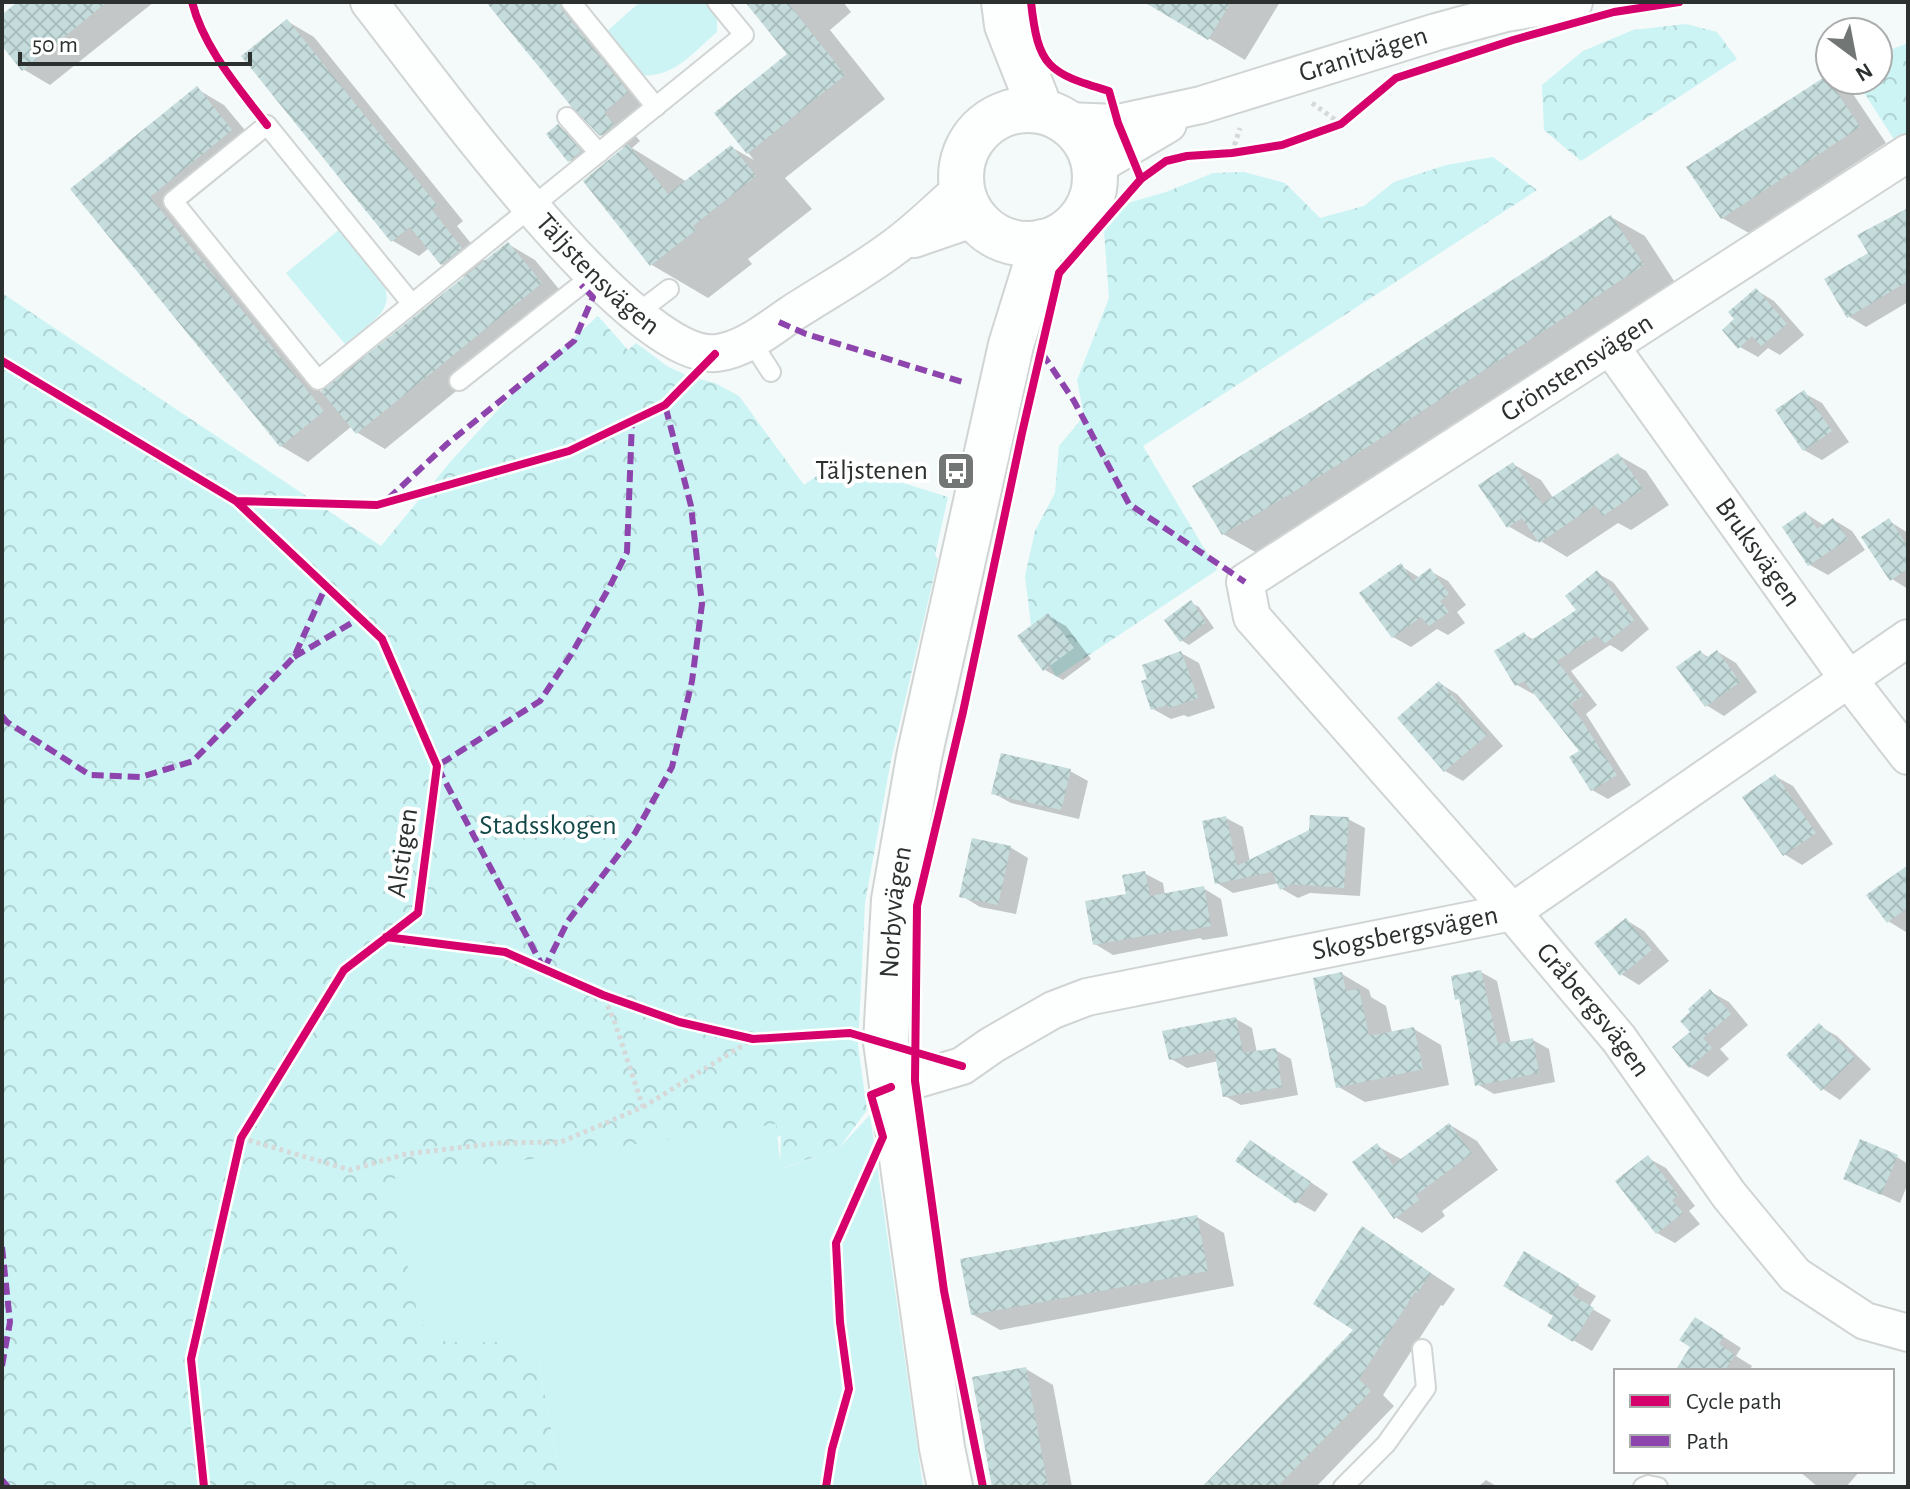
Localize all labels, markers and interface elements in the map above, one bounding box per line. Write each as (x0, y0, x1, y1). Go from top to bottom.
scale bar (20, 16, 250, 66)
north arrow (1814, 16, 1894, 96)
street label: Granitvägen (1296, 21, 1431, 88)
text: 50 m (32, 33, 78, 57)
text: N (1852, 59, 1876, 85)
street label: Täljstensvägen (530, 208, 665, 341)
street label: Grönstensvägen (1496, 309, 1658, 427)
bus stop icon: Täljstenen (935, 450, 977, 492)
place label: Täljstenen (815, 457, 928, 485)
street label: Bruksvägen (1710, 493, 1806, 612)
street label: Alstigen (383, 806, 423, 900)
park label: Stadsskogen (479, 812, 617, 840)
street label: Norbyvägen (876, 844, 917, 979)
street label: Skogsbergsvägen (1310, 901, 1501, 966)
street label: Gråbergsvägen (1531, 938, 1655, 1082)
legend (1614, 1369, 1894, 1473)
text: Cycle path (1686, 1390, 1782, 1414)
text: Path (1686, 1430, 1729, 1454)

